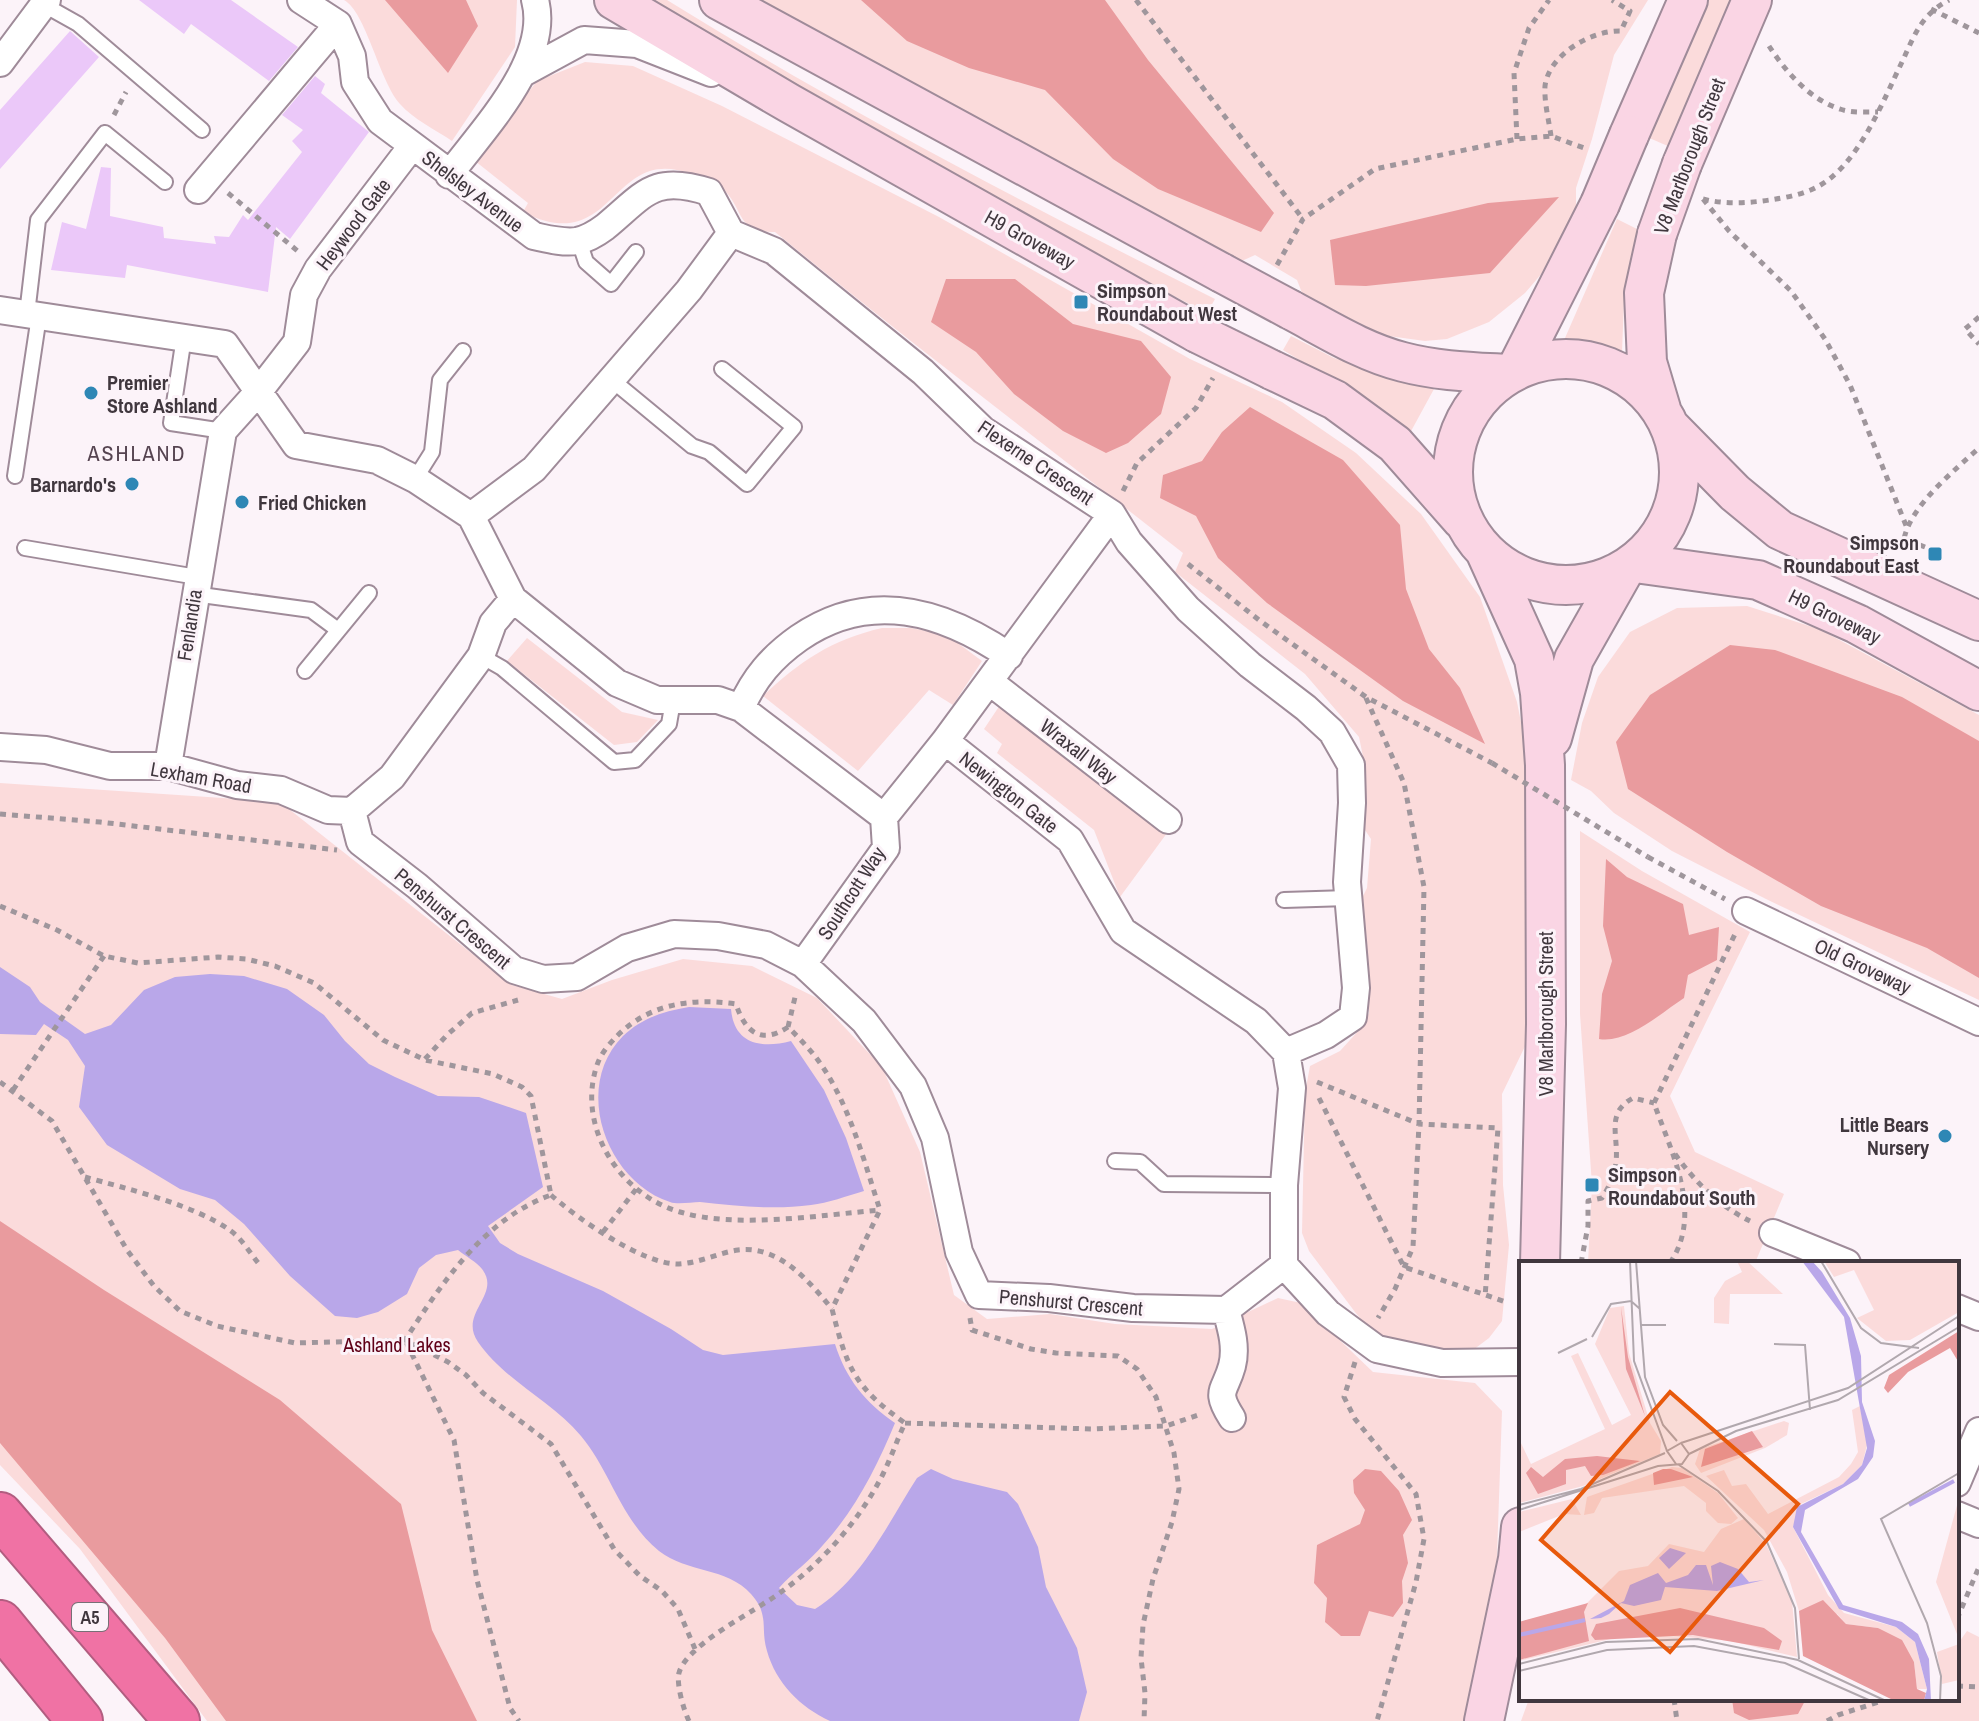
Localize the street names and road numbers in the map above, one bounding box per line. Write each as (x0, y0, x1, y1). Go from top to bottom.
street label: V8 Marlborough Street (1647, 74, 1731, 238)
street label: Shelsley Avenue (417, 144, 529, 238)
street label: Heywood Gate (310, 173, 396, 275)
street label: H9 Groveway (980, 203, 1081, 275)
street label: Flexerne Crescent (973, 413, 1099, 511)
street label: H9 Groveway (1784, 582, 1886, 650)
street label: Fenlandia (170, 587, 208, 663)
street label: Wraxall Way (1035, 712, 1124, 790)
street label: Newington Gate (954, 745, 1064, 839)
street label: Lexham Road (148, 755, 254, 799)
street label: Southcott Way (811, 841, 892, 945)
street label: Penshurst Crescent (389, 861, 517, 975)
street label: V8 Marlborough Street (1532, 931, 1559, 1097)
street label: Old Groveway (1810, 932, 1917, 1001)
street label: Penshurst Crescent (998, 1282, 1144, 1322)
road number: A5 (72, 1603, 108, 1631)

